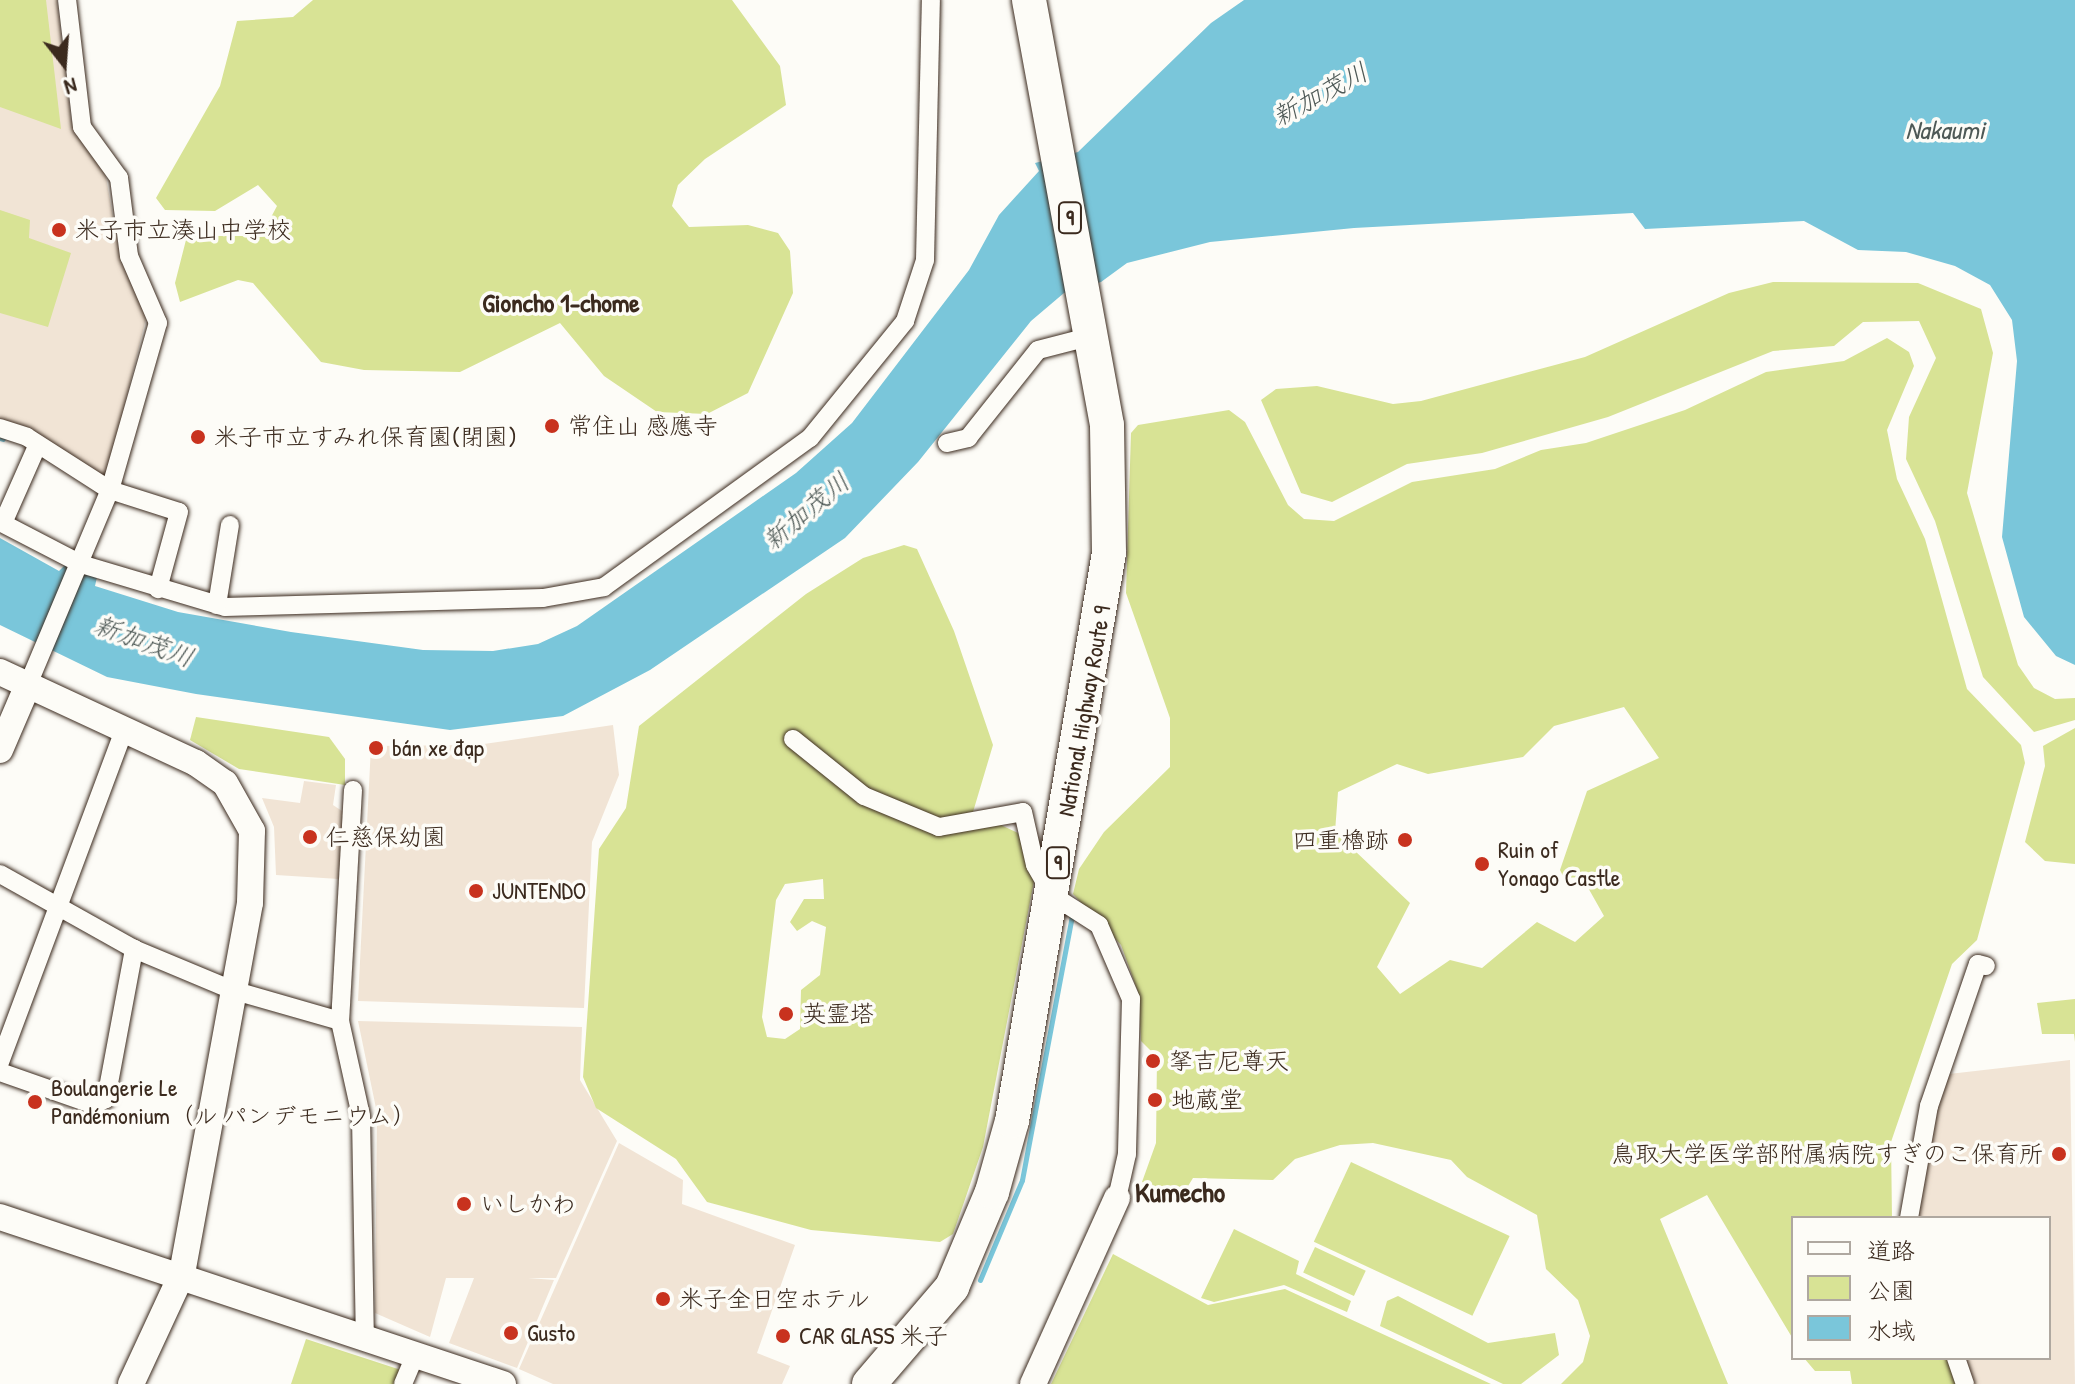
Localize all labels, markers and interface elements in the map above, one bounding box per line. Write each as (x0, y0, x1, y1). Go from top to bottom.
north arrow (24, 24, 104, 104)
water label: 新加茂川 (1267, 56, 1373, 132)
text: N (61, 71, 81, 103)
water label: Nakaumi (1906, 114, 1984, 146)
road number: 9 (1056, 200, 1084, 236)
place label: 米子市立湊山中学校 (75, 216, 291, 244)
marker: 米子市立湊山中学校 (50, 221, 68, 239)
district label: Gioncho 1-chome (482, 287, 640, 319)
place label: 常住山 感應寺 (568, 412, 718, 440)
marker: 常住山 感應寺 (543, 417, 561, 435)
place label: 米子市立すみれ保育園(閉園) (214, 423, 519, 451)
marker: 米子市立すみれ保育園(閉園) (189, 428, 207, 446)
water label: 新加茂川 (756, 466, 856, 556)
street label: National Highway Route 9 (1051, 603, 1117, 819)
water label: 新加茂川 (90, 609, 198, 673)
place label: bán xe đạp (392, 734, 484, 762)
marker: bán xe đạp (367, 739, 385, 757)
place label: 仁慈保幼園 (326, 823, 446, 851)
place label: 四重櫓跡 (1293, 826, 1389, 854)
marker: 仁慈保幼園 (301, 828, 319, 846)
marker: 四重櫓跡 (1396, 831, 1414, 849)
place label: Ruin of Yonago Castle (1498, 836, 1620, 892)
road number: 9 (1044, 845, 1072, 881)
marker: Ruin of Yonago Castle (1473, 855, 1491, 873)
place label: JUNTENDO (492, 877, 586, 905)
marker: JUNTENDO (467, 882, 485, 900)
place label: 英霊塔 (802, 1000, 874, 1028)
marker: 英霊塔 (777, 1005, 795, 1023)
place label: 拏吉尼尊天 (1169, 1047, 1289, 1075)
marker: 拏吉尼尊天 (1144, 1052, 1162, 1070)
place label: Boulangerie Le Pandémonium（ル パンデモニウム） (51, 1074, 415, 1130)
place label: 地蔵堂 (1171, 1086, 1243, 1114)
marker: 地蔵堂 (1146, 1091, 1164, 1109)
marker: Boulangerie Le Pandémonium（ル パンデモニウム） (26, 1093, 44, 1111)
place label: 鳥取大学医学部附属病院すぎのこ保育所 (1611, 1140, 2043, 1168)
marker: 鳥取大学医学部附属病院すぎのこ保育所 (2050, 1145, 2068, 1163)
district label: Kumecho (1135, 1175, 1225, 1209)
place label: いしかわ (480, 1190, 576, 1218)
marker: いしかわ (455, 1195, 473, 1213)
legend (1791, 1216, 2051, 1360)
text: 道路 (1867, 1234, 1915, 1266)
text: 公園 (1867, 1274, 1915, 1306)
place label: 米子全日空ホテル (679, 1285, 871, 1313)
marker: 米子全日空ホテル (654, 1290, 672, 1308)
text: 水域 (1867, 1314, 1915, 1346)
place label: Gusto (527, 1319, 575, 1347)
place label: CAR GLASS 米子 (799, 1322, 948, 1350)
marker: Gusto (502, 1324, 520, 1342)
marker: CAR GLASS 米子 (774, 1327, 792, 1345)

